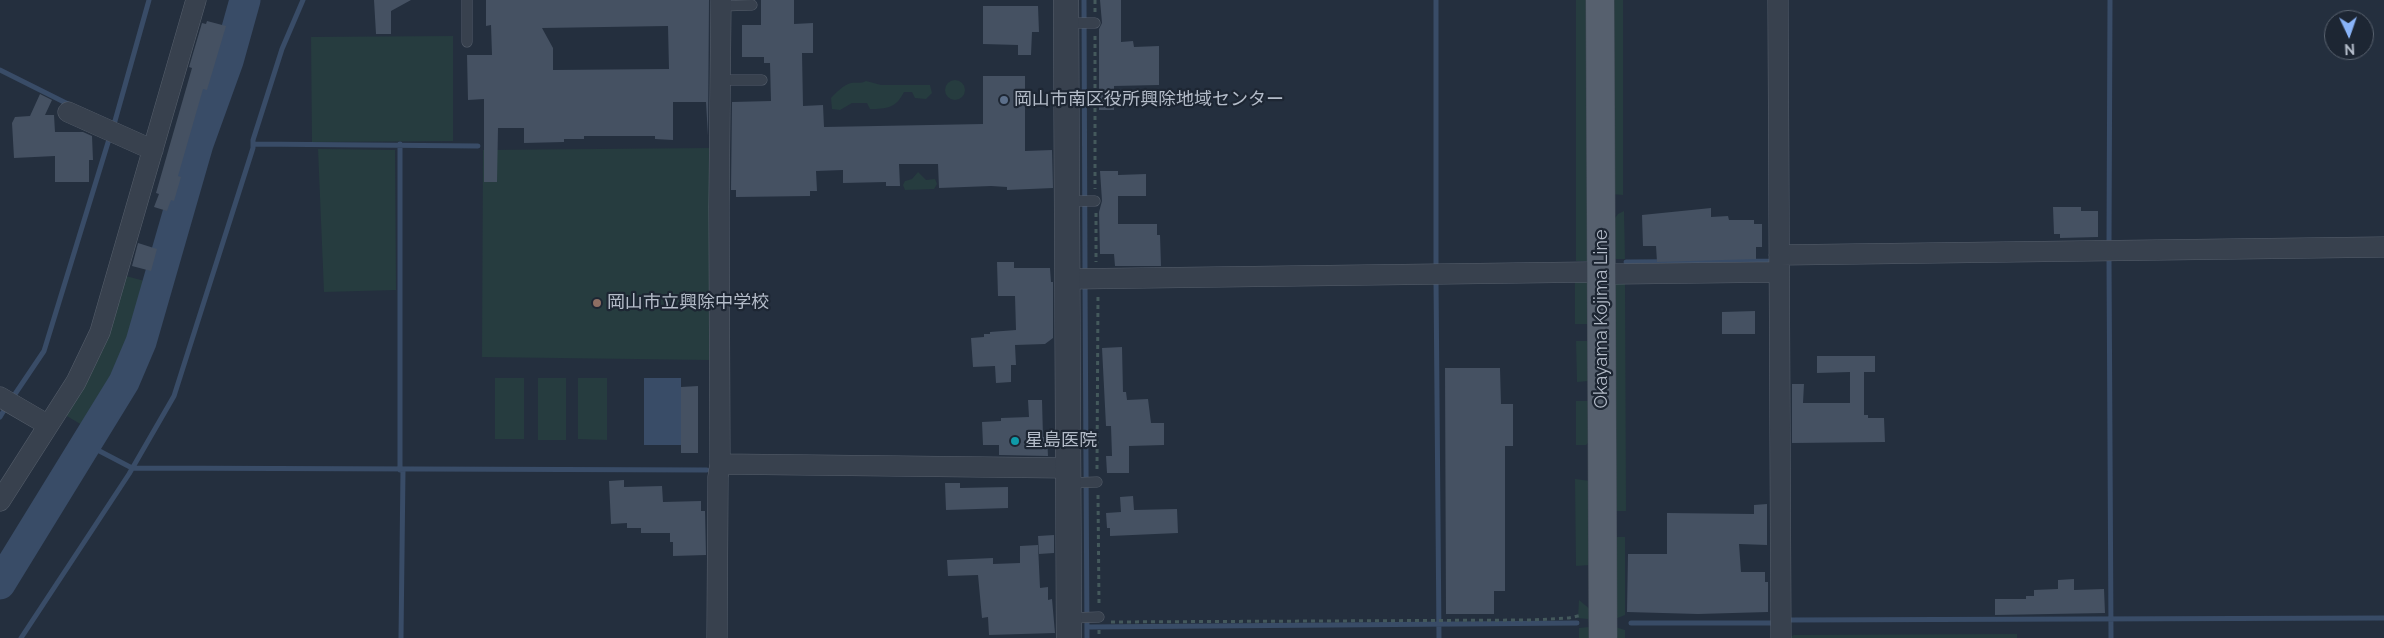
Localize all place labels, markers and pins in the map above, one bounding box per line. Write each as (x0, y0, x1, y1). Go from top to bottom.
place label: 岡山市南区役所興除地域センター (1014, 89, 1284, 111)
marker: 岡山市南区役所興除地域センター (998, 94, 1010, 106)
place label: 岡山市立興除中学校 (607, 292, 769, 314)
marker: 岡山市立興除中学校 (591, 297, 603, 309)
place label: 星島医院 (1025, 430, 1097, 452)
marker: 星島医院 (1009, 435, 1021, 447)

